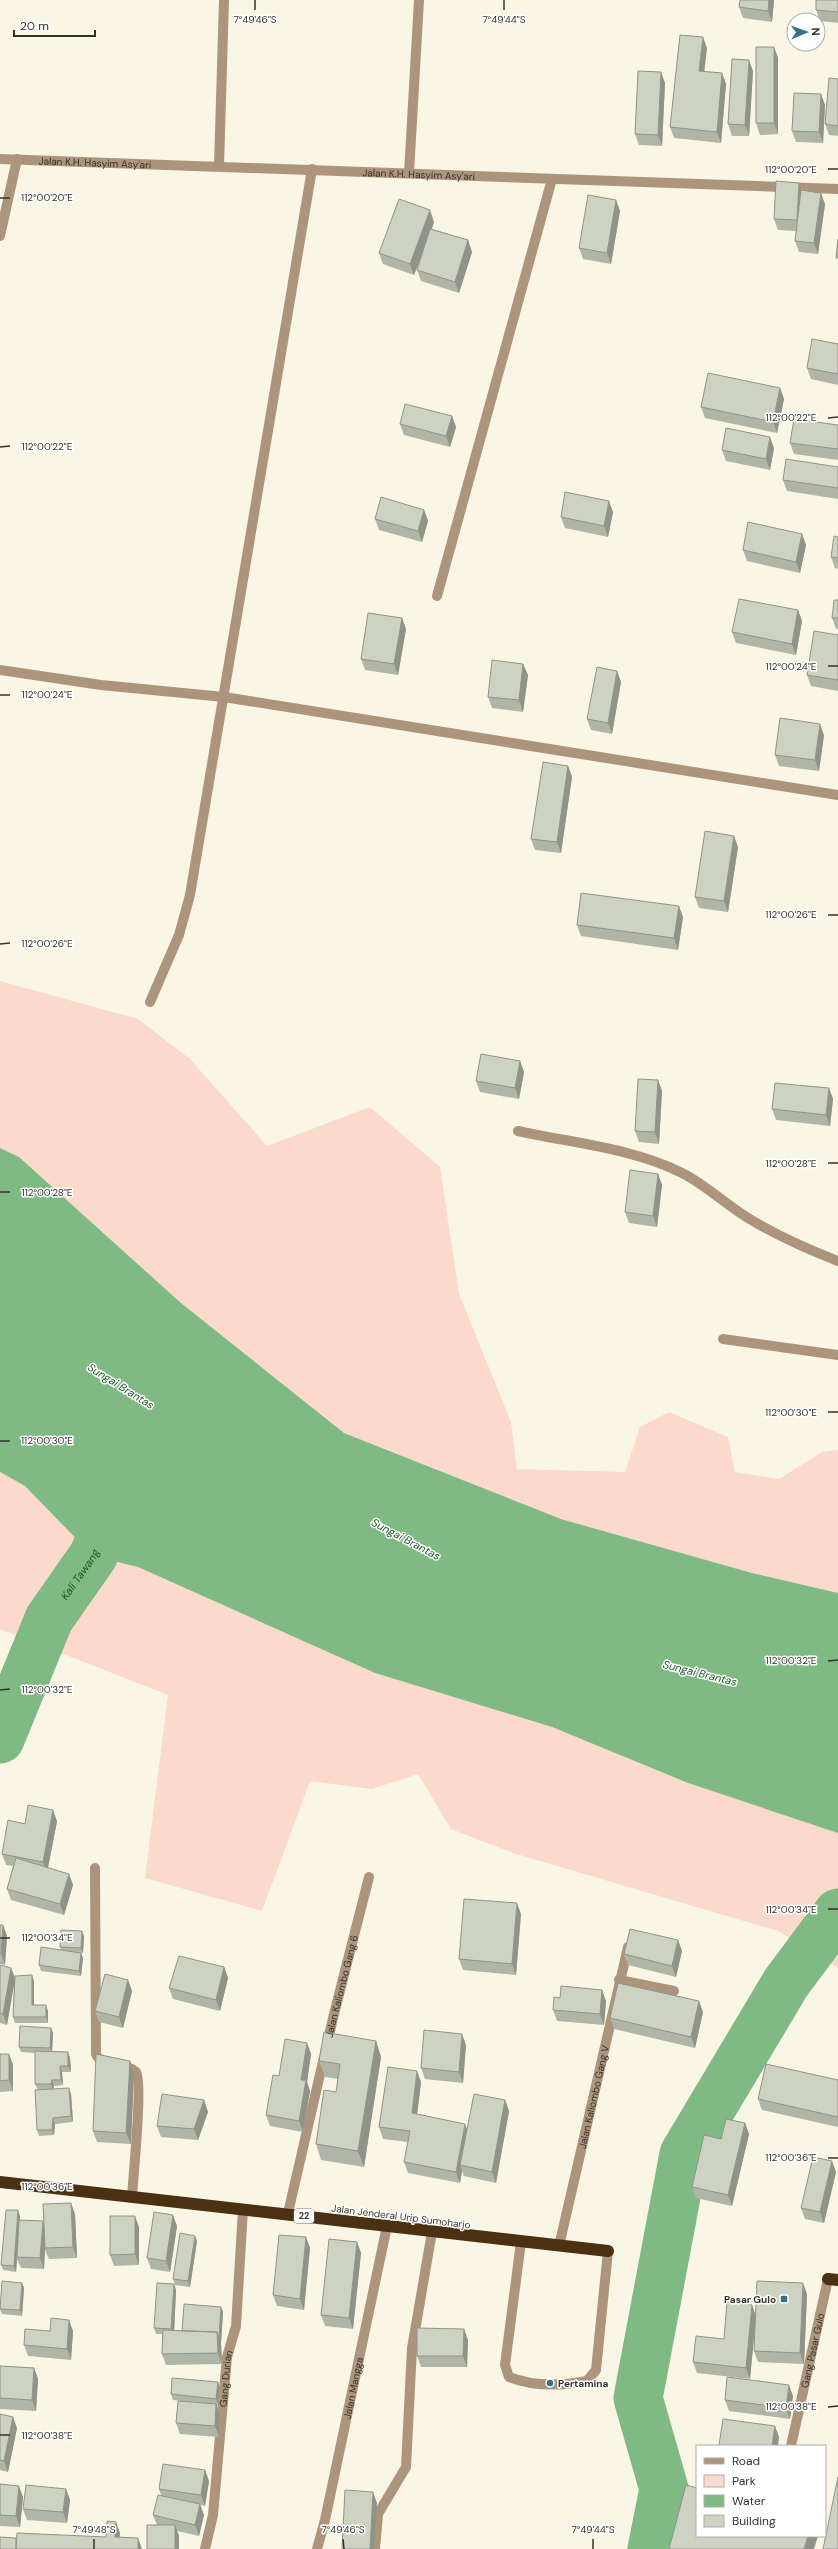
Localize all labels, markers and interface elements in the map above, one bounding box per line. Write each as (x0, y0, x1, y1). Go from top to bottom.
scale bar (14, 12, 95, 38)
north arrow (786, 12, 826, 52)
text: 7°49'46"S (233, 13, 277, 26)
text: 7°49'44"S (482, 13, 526, 26)
text: 20 m (20, 18, 49, 34)
text: N (809, 27, 823, 36)
street label: Jalan K.H. Hasyim Asy'ari (38, 154, 151, 171)
text: 112°00'20"E (765, 163, 817, 176)
street label: Jalan K.H. Hasyim Asy'ari (362, 166, 475, 183)
text: 112°00'20"E (21, 191, 73, 204)
text: 112°00'22"E (766, 411, 817, 424)
text: 112°00'22"E (22, 440, 73, 453)
text: 112°00'24"E (766, 660, 817, 673)
text: 112°00'24"E (22, 688, 73, 701)
text: 112°00'26"E (765, 908, 817, 921)
text: 112°00'26"E (21, 937, 73, 950)
text: 112°00'28"E (766, 1157, 817, 1170)
text: 112°00'28"E (22, 1186, 73, 1199)
water label: Sungai Brantas (85, 1360, 157, 1412)
text: 112°00'30"E (765, 1406, 817, 1419)
text: 112°00'30"E (21, 1434, 73, 1447)
water label: Sungai Brantas (369, 1515, 443, 1563)
water label: Kali Tawang (58, 1546, 103, 1603)
text: 112°00'32"E (766, 1654, 817, 1667)
water label: Sungai Brantas (661, 1657, 739, 1689)
text: 112°00'32"E (22, 1683, 73, 1696)
text: 112°00'34"E (765, 1903, 817, 1916)
text: 112°00'34"E (21, 1931, 73, 1944)
street label: Jalan Kaliombo Gang 6 (323, 1934, 361, 2039)
street label: Jalan Kaliombo Gang V (576, 2044, 612, 2150)
text: 112°00'36"E (765, 2151, 817, 2164)
text: 112°00'36"E (21, 2180, 73, 2193)
street label: Jalan Jenderal Urip Sumoharjo (331, 2202, 471, 2231)
road number: 22 (294, 2209, 314, 2223)
place label: Pasar Gulo (724, 2293, 776, 2306)
marker: Pasar Gulo (779, 2294, 789, 2304)
street label: Gang Pasar Gulo (798, 2312, 827, 2389)
street label: Gang Durian (217, 2348, 236, 2407)
street label: Jalan Mangga (340, 2356, 366, 2420)
place label: Pertamina (558, 2377, 609, 2390)
marker: Pertamina (545, 2378, 555, 2388)
text: 112°00'38"E (765, 2400, 817, 2413)
text: 112°00'38"E (21, 2429, 73, 2442)
legend (696, 2445, 826, 2537)
text: Road (732, 2453, 760, 2469)
text: Park (732, 2473, 756, 2489)
text: Water (732, 2493, 766, 2509)
text: Building (732, 2513, 776, 2529)
text: 7°49'48"S (72, 2523, 116, 2536)
text: 7°49'46"S (321, 2523, 365, 2536)
text: 7°49'44"S (571, 2523, 615, 2536)

